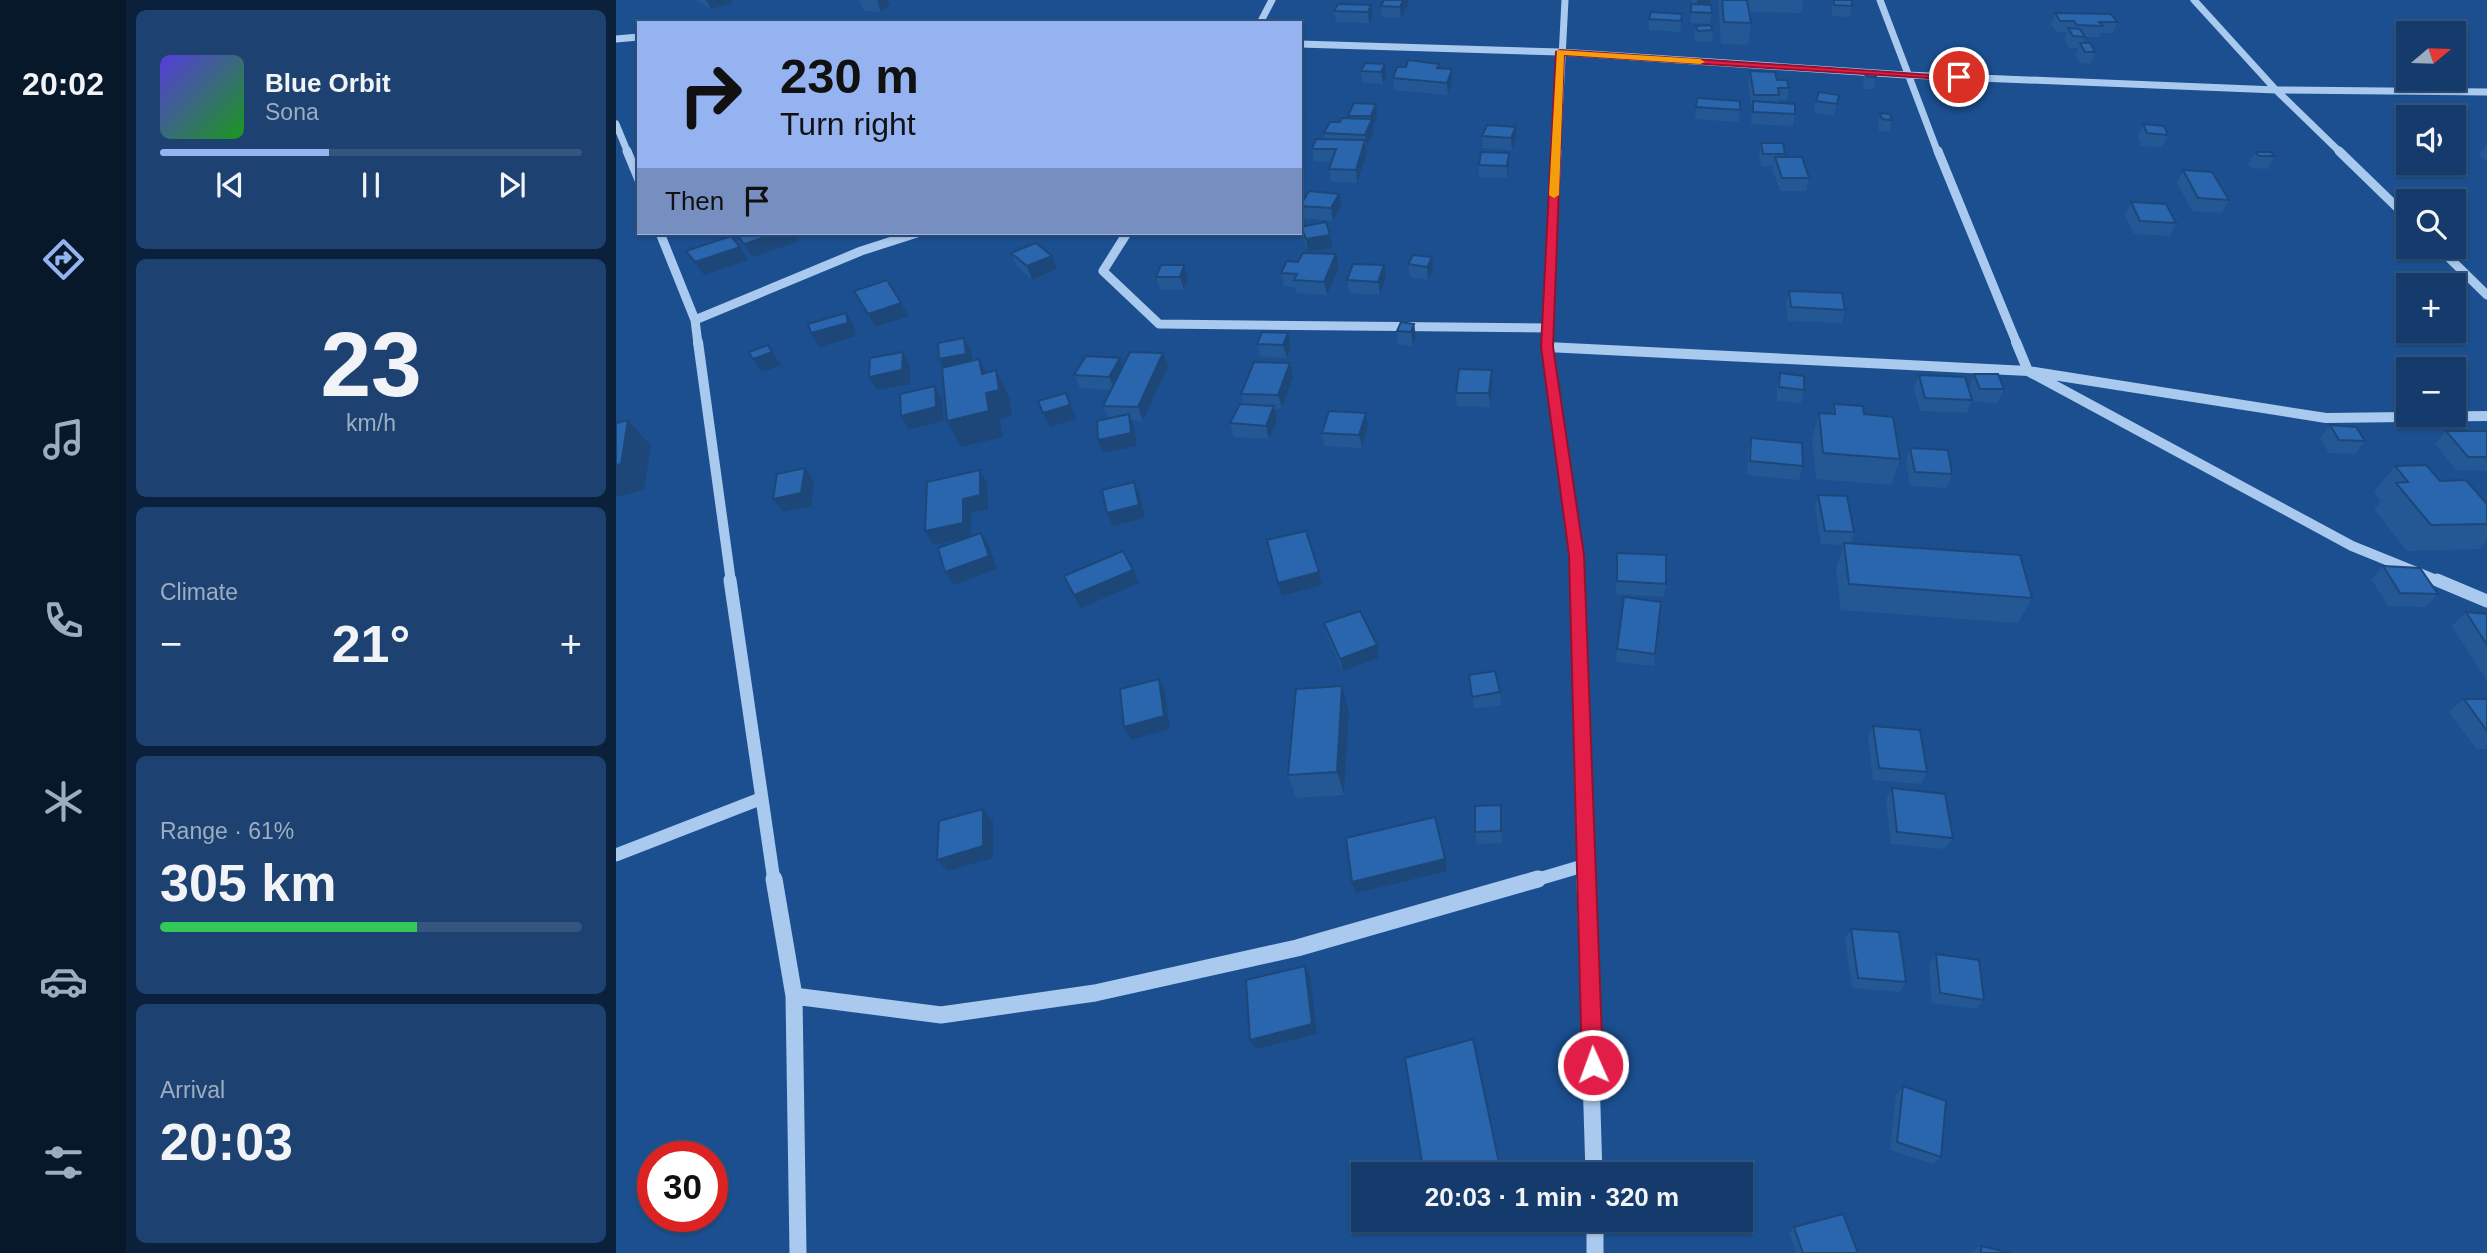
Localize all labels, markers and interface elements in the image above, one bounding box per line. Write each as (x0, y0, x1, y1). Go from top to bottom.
north arrow (2396, 21, 2466, 91)
map controls (2396, 21, 2466, 427)
pin (1929, 47, 1989, 107)
icon: right (665, 49, 756, 140)
text: 230 m (780, 49, 919, 103)
icon: arrive (1940, 58, 1978, 96)
text: 20:02 (22, 66, 104, 102)
text: Blue Orbit (265, 68, 391, 98)
text: Sona (265, 99, 319, 125)
button: sound (2396, 105, 2466, 175)
text: Turn right (780, 106, 916, 142)
icon: previous (211, 166, 249, 204)
icon: pause (352, 166, 390, 204)
icon: next (493, 166, 531, 204)
icon: arrive (738, 182, 776, 220)
text: Then (665, 186, 724, 216)
button: search (2396, 189, 2466, 259)
icon: directions (39, 235, 88, 284)
button: + (2396, 273, 2466, 343)
text: 23 (320, 314, 422, 415)
button: − (2396, 357, 2466, 427)
text: km/h (346, 410, 396, 436)
icon: music (39, 415, 88, 464)
text: Climate (160, 579, 238, 605)
icon: phone (39, 596, 88, 645)
text: 21° (332, 615, 410, 673)
text: − (160, 623, 182, 665)
text: + (560, 623, 582, 665)
icon: climate (39, 777, 88, 826)
text: Range · 61% (160, 818, 294, 844)
text: 305 km (160, 854, 336, 912)
icon: car (39, 957, 88, 1006)
position arrow (1556, 1028, 1630, 1102)
text: Arrival (160, 1077, 225, 1103)
text: 20:03 (160, 1113, 293, 1171)
icon: filters (39, 1138, 88, 1187)
speed limit sign: 30 (637, 1141, 728, 1232)
text: 20:03 · 1 min · 320 m (1425, 1182, 1679, 1212)

